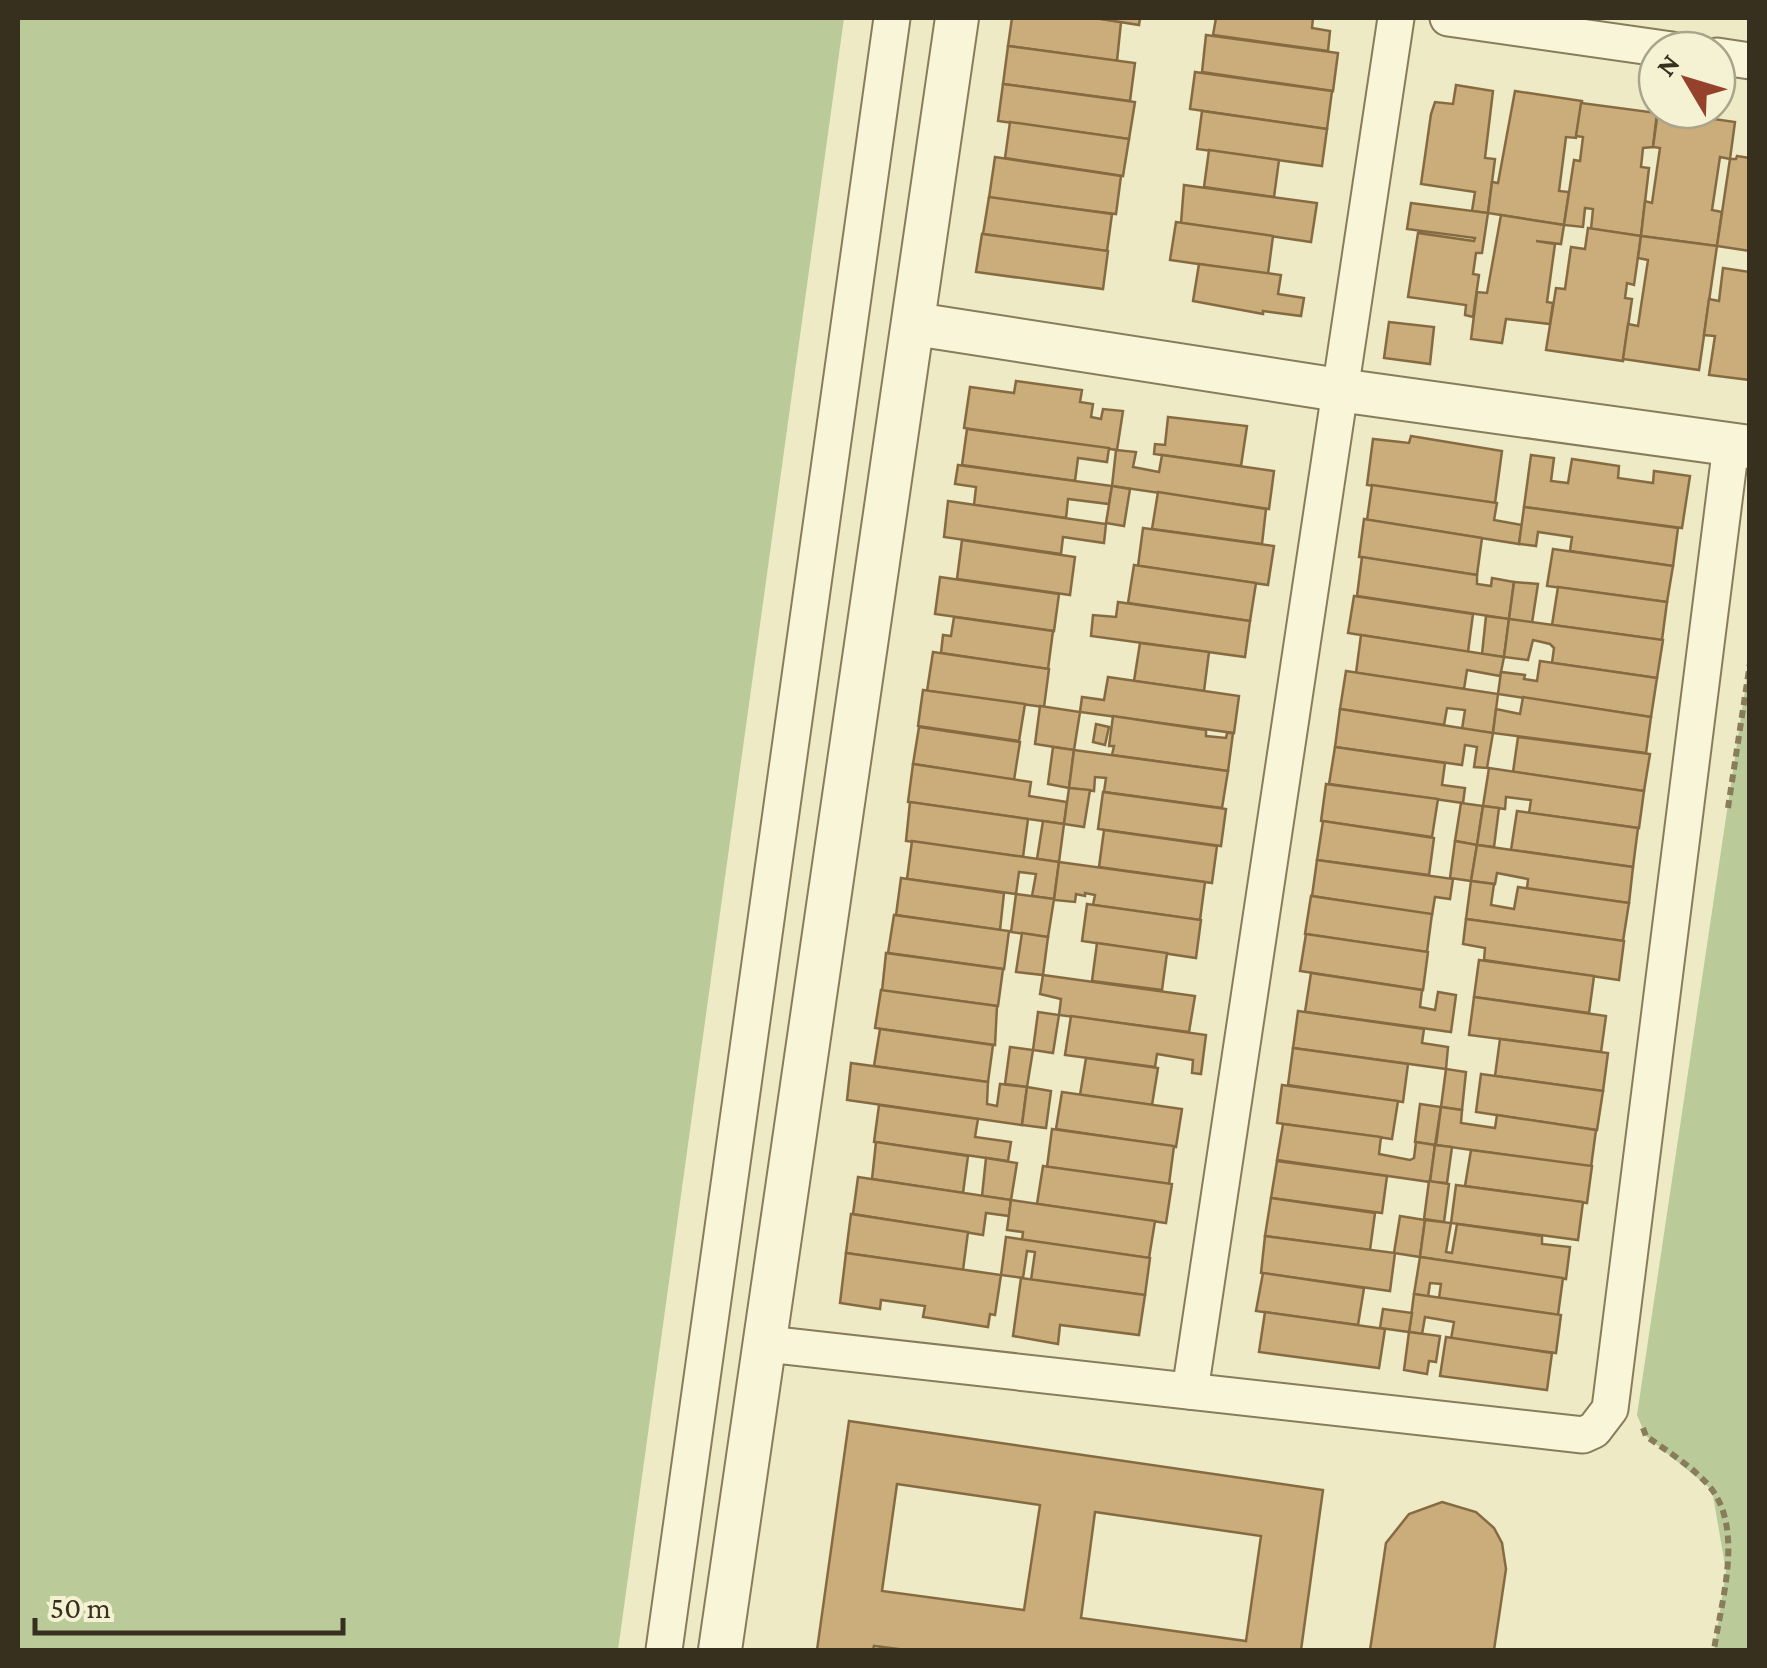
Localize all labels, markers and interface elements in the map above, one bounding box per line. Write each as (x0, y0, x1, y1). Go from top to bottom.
north arrow (1637, 30, 1737, 130)
text: N (1650, 48, 1686, 82)
scale bar (35, 1573, 342, 1635)
text: 50 m (50, 1591, 111, 1624)

